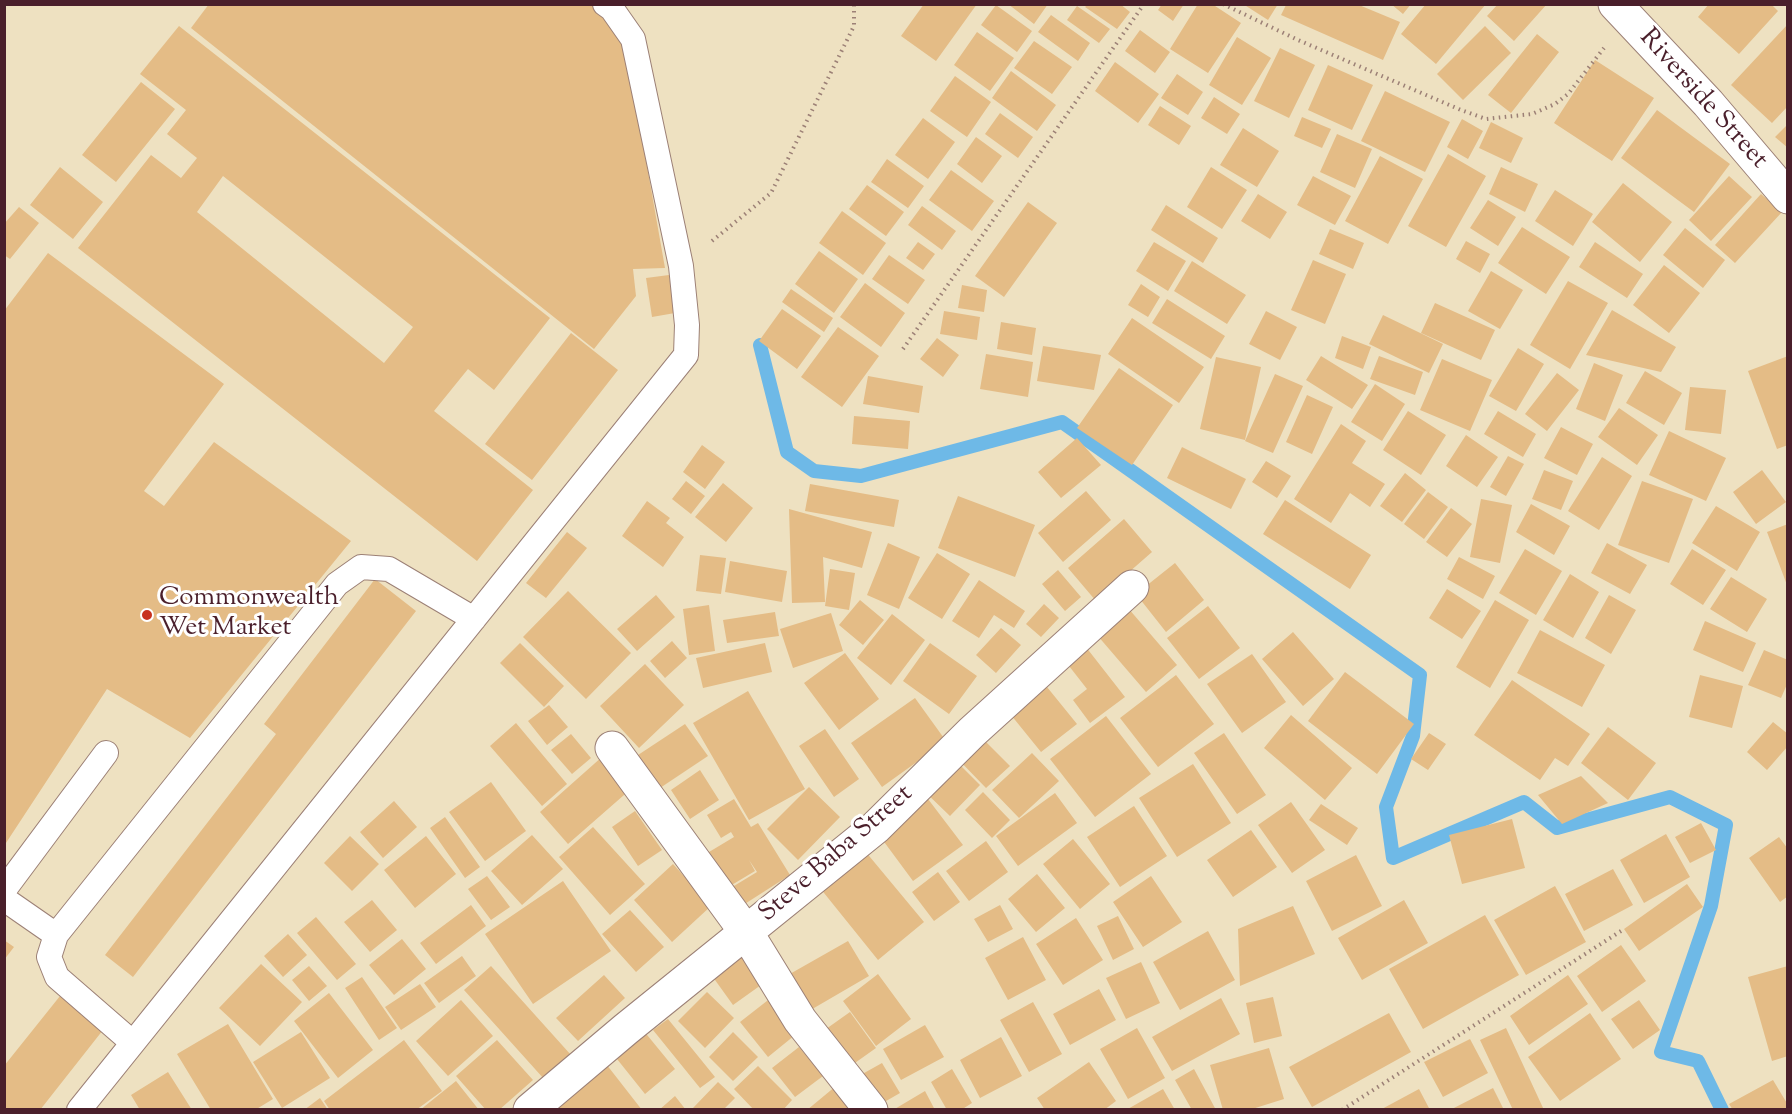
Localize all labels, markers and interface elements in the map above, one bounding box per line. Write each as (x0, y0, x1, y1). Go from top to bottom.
street label: Riverside Street (1631, 24, 1773, 176)
place label: Commonwealth Wet Market (159, 584, 339, 646)
marker: Commonwealth Wet Market (140, 608, 154, 622)
street label: Steve Baba Street (754, 780, 920, 930)

